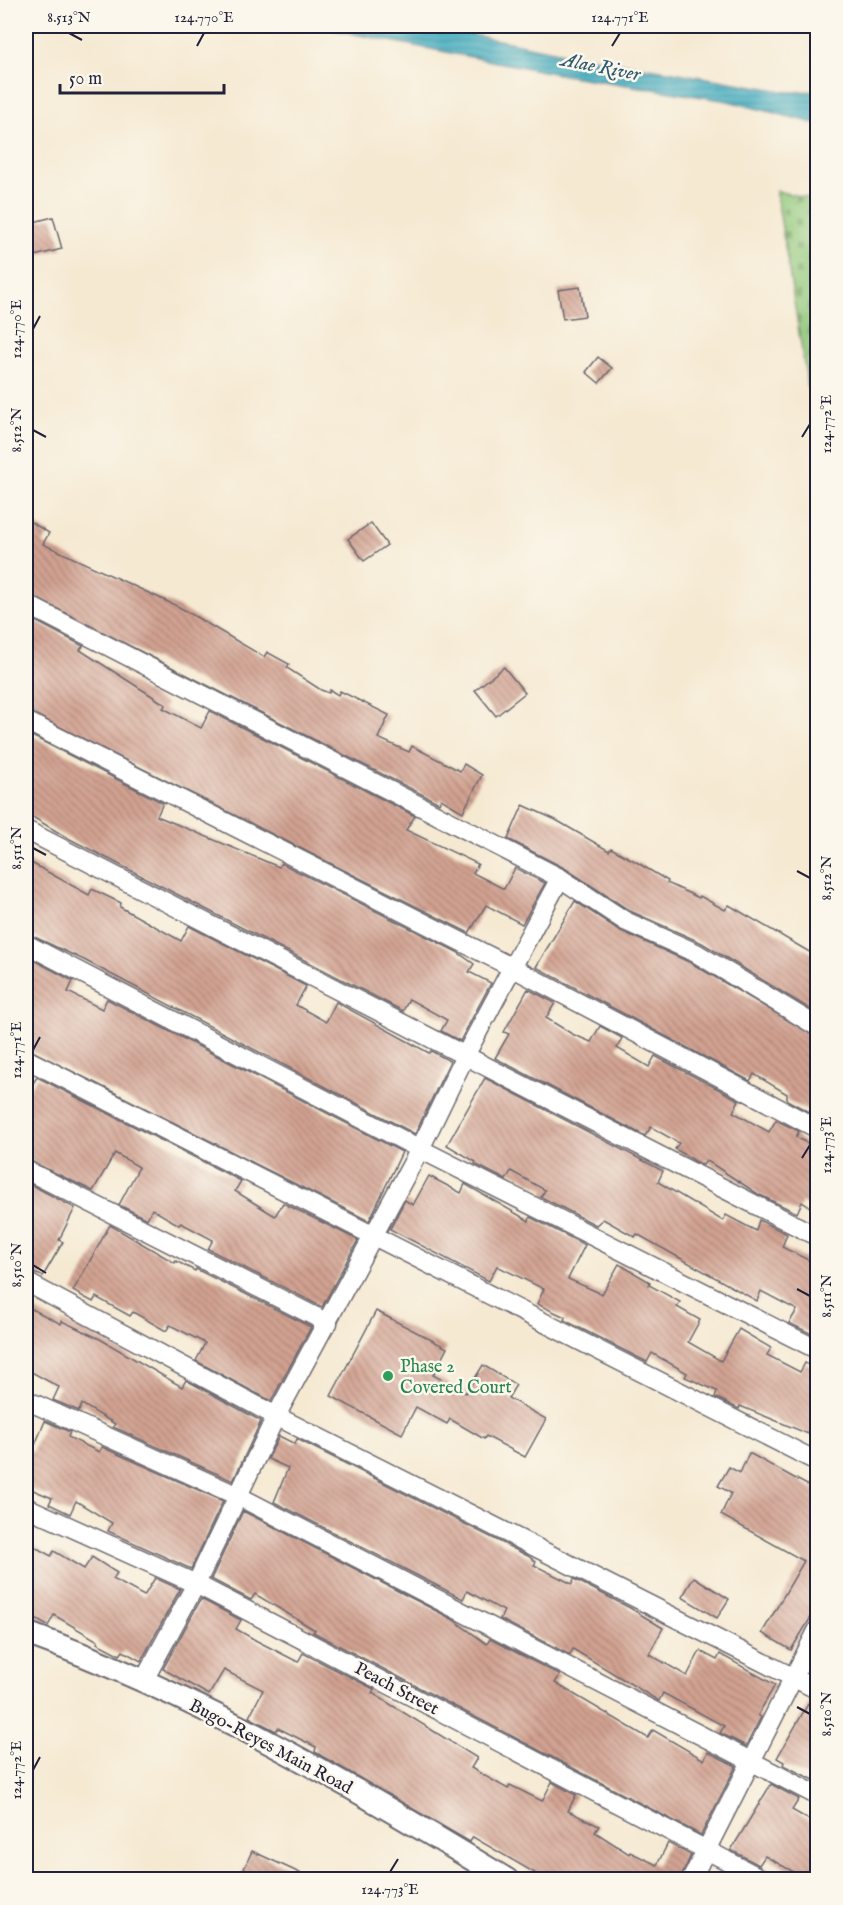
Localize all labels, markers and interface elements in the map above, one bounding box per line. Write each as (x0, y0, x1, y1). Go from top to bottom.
text: 8.513°N (47, 8, 91, 27)
text: 124.770°E (174, 8, 234, 27)
text: 124.771°E (591, 8, 649, 27)
water label: Alae River (557, 47, 644, 88)
scale bar (60, 57, 224, 95)
text: 50 m (69, 68, 102, 91)
text: 124.770°E (7, 299, 26, 359)
text: 124.772°E (817, 395, 836, 453)
text: 8.512°N (7, 408, 26, 452)
text: 8.511°N (7, 826, 26, 870)
text: 8.512°N (817, 856, 836, 900)
text: 124.771°E (7, 1021, 26, 1079)
text: 124.773°E (817, 1116, 836, 1174)
text: 8.510°N (7, 1242, 26, 1288)
text: 8.511°N (817, 1274, 836, 1318)
place label: Phase 2 Covered Court (400, 1356, 512, 1400)
marker: Phase 2 Covered Court (381, 1369, 395, 1383)
street label: Peach Street (350, 1658, 442, 1721)
text: 8.510°N (817, 1691, 836, 1737)
street label: Bugo-Reyes Main Road (185, 1695, 356, 1800)
text: 124.772°E (7, 1741, 26, 1799)
text: 124.773°E (361, 1880, 419, 1899)

